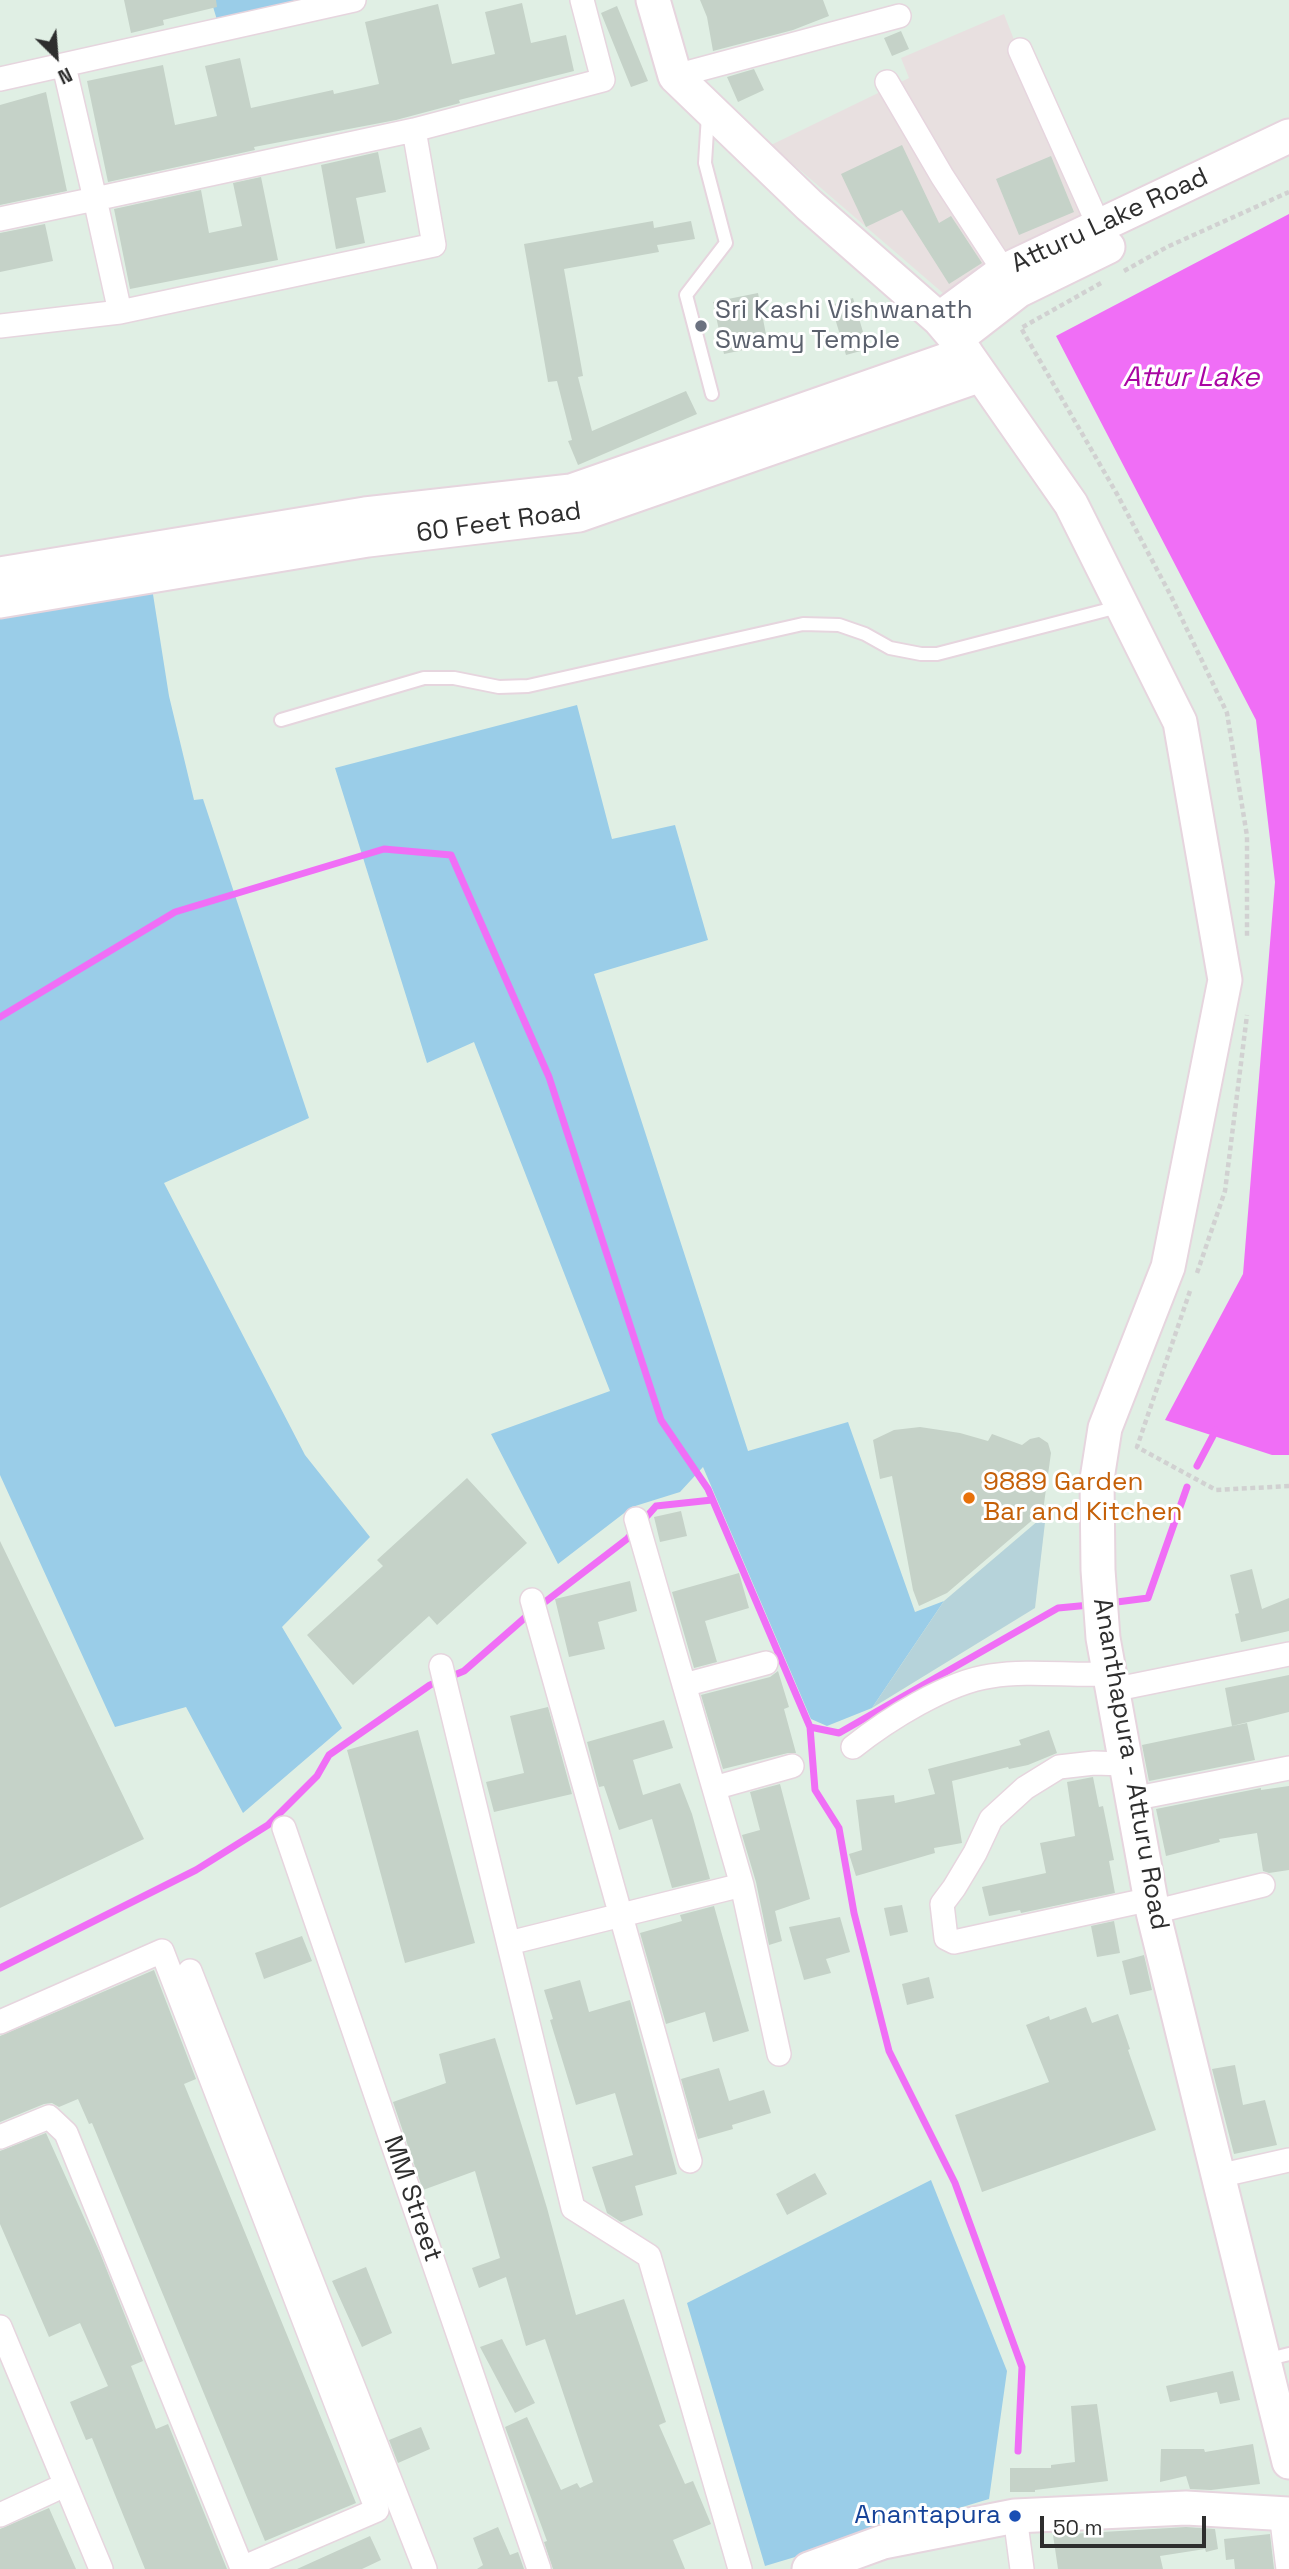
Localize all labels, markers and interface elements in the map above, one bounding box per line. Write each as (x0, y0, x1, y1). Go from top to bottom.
north arrow (21, 21, 91, 91)
text: N (54, 61, 76, 90)
street label: Atturu Lake Road (1007, 162, 1213, 280)
place label: Sri Kashi Vishwanath Swamy Temple (715, 295, 973, 356)
marker: Sri Kashi Vishwanath Swamy Temple (693, 318, 709, 334)
water label: Attur Lake (1123, 361, 1259, 395)
street label: 60 Feet Road (415, 496, 583, 550)
place label: 9889 Garden Bar and Kitchen (983, 1467, 1182, 1528)
marker: 9889 Garden Bar and Kitchen (961, 1490, 977, 1506)
street label: Ananthapura - Atturu Road (1085, 1596, 1175, 1932)
street label: MM Street (376, 2132, 448, 2266)
place label: Anantapura (854, 2500, 1001, 2532)
scale bar (1044, 2502, 1210, 2546)
marker: Anantapura (1007, 2508, 1023, 2524)
text: 50 m (1053, 2514, 1103, 2541)

